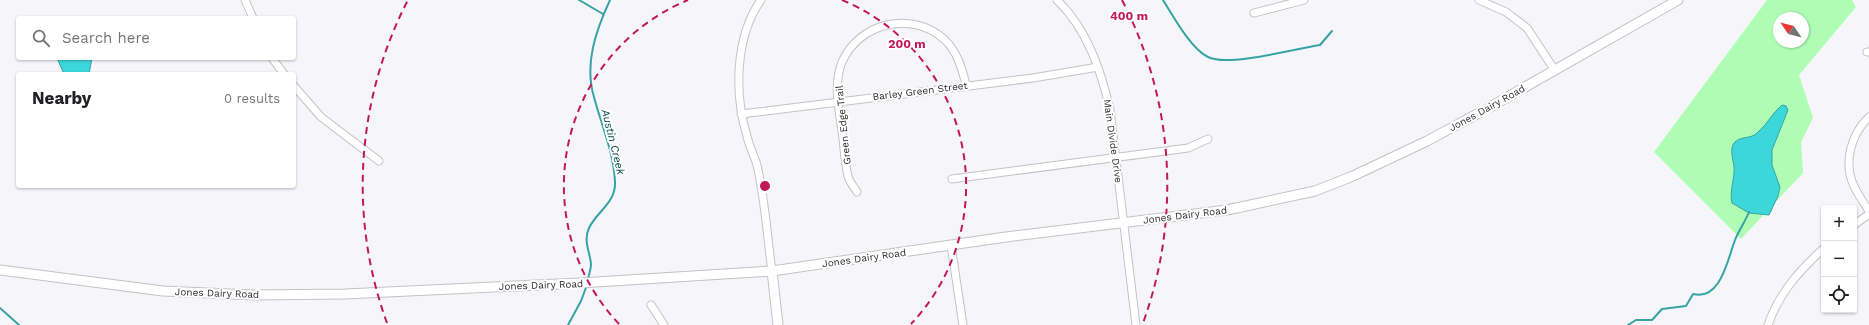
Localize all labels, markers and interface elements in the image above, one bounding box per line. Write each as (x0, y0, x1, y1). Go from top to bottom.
text: 400 m (1110, 9, 1148, 23)
north arrow (1773, 12, 1809, 48)
search box (16, 16, 296, 60)
icon: search (30, 27, 52, 49)
text: Search here (62, 29, 150, 47)
text: 200 m (888, 37, 926, 51)
street label: Barley Green Street (872, 80, 969, 102)
street label: Jones Dairy Road (1447, 83, 1527, 133)
street label: Green Edge Trail (833, 85, 853, 165)
text: Nearby (32, 88, 91, 108)
text: 0 results (224, 91, 280, 106)
street label: Main Divide Drive (1102, 98, 1124, 184)
water label: Austin Creek (598, 107, 628, 177)
centre of rings (758, 179, 772, 193)
street label: Jones Dairy Road (1142, 204, 1228, 226)
map controls (1821, 205, 1857, 313)
button: + (1821, 205, 1857, 241)
button: − (1821, 241, 1857, 277)
street label: Jones Dairy Road (821, 247, 907, 269)
button: locate (1821, 277, 1857, 313)
street label: Jones Dairy Road (499, 278, 583, 292)
street label: Jones Dairy Road (175, 286, 259, 300)

